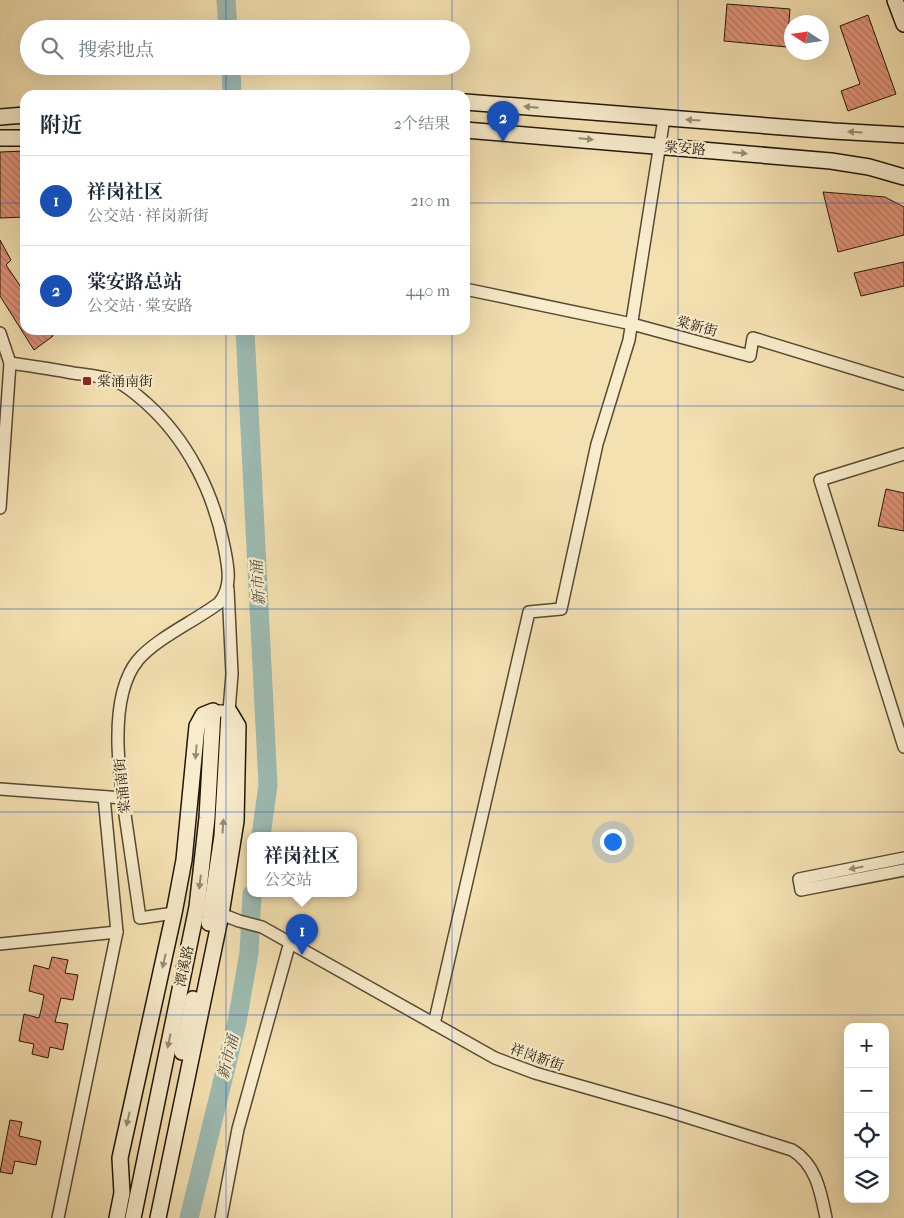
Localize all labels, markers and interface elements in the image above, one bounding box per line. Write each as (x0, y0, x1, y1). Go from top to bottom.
north arrow (784, 15, 829, 60)
search box (20, 20, 470, 75)
icon: search (38, 34, 66, 62)
text: 搜索地点 (78, 39, 154, 61)
pin: 2 (487, 101, 519, 142)
one-way arrow (523, 103, 539, 111)
text: 附近 (40, 113, 82, 137)
text: 2个结果 (394, 114, 450, 133)
one-way arrow (685, 116, 701, 124)
one-way arrow (847, 127, 863, 135)
one-way arrow (578, 135, 594, 143)
street label: 棠安路 (663, 138, 707, 159)
one-way arrow (732, 149, 748, 157)
text: 祥岗社区 (87, 181, 163, 203)
text: 1 (53, 191, 59, 210)
text: 210 m (411, 191, 450, 210)
text: 公交站 · 祥岗新街 (87, 206, 209, 225)
text: 棠安路总站 (87, 271, 182, 293)
text: 2 (52, 281, 60, 300)
text: 440 m (405, 281, 450, 300)
text: 公交站 · 棠安路 (87, 296, 193, 315)
street label: 棠新街 (674, 313, 719, 340)
place label: 棠涌南街 (97, 373, 153, 390)
marker: 棠涌南街 (81, 375, 93, 387)
water label: 新市涌 (248, 558, 268, 606)
one-way arrow (191, 744, 199, 760)
street label: 棠涌南街 (111, 757, 134, 815)
one-way arrow (219, 818, 227, 834)
your location (600, 829, 626, 855)
popup (247, 832, 357, 897)
text: 祥岗社区 (264, 845, 340, 867)
one-way arrow (848, 864, 864, 872)
text: 公交站 (264, 870, 312, 889)
one-way arrow (196, 874, 204, 890)
pin: 1 (286, 914, 318, 955)
street label: 潭溪路 (172, 944, 197, 988)
one-way arrow (160, 953, 168, 968)
map controls (844, 1023, 889, 1203)
button: + (844, 1023, 889, 1068)
water label: 新市涌 (214, 1031, 243, 1081)
one-way arrow (165, 1033, 173, 1049)
street label: 祥岗新街 (508, 1040, 566, 1075)
button: − (844, 1068, 889, 1113)
one-way arrow (124, 1112, 132, 1128)
button: locate (844, 1113, 889, 1158)
button: layers (844, 1158, 889, 1203)

